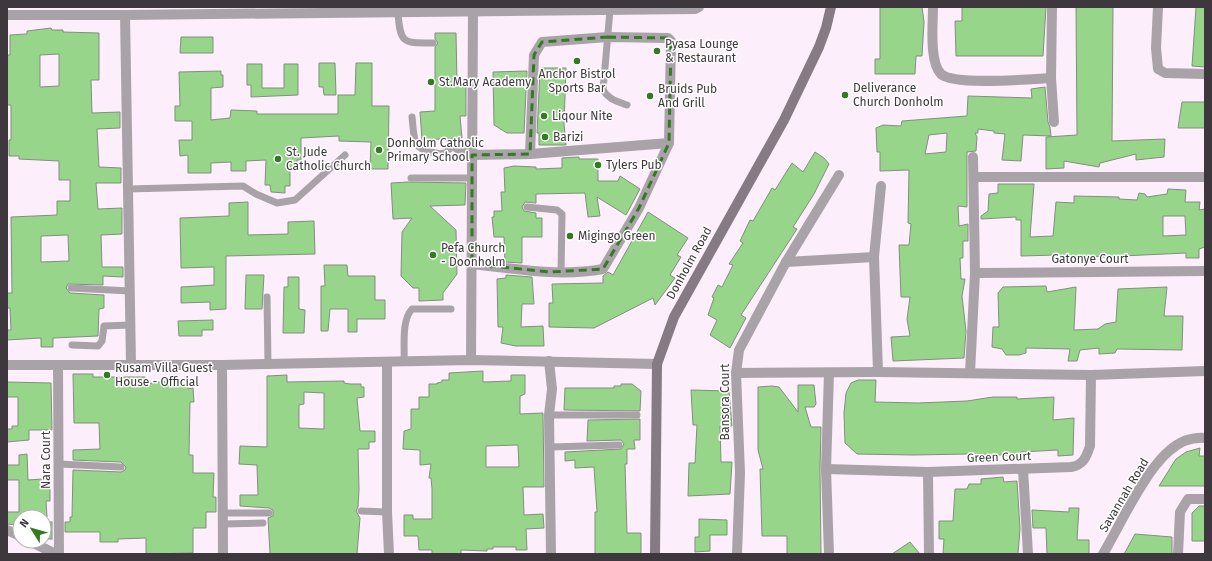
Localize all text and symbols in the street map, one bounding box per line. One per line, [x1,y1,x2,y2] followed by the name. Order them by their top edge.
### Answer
[665,37,739,65] place label: Pyasa Lounge & Restaurant
[652,46,662,56] marker: Pyasa Lounge & Restaurant
[572,56,582,66] marker: Anchor Bistrol Sports Bar
[539,67,616,95] place label: Anchor Bistrol Sports Bar
[439,75,531,89] place label: St.Mary Academy
[426,77,436,87] marker: St.Mary Academy
[853,81,943,109] place label: Deliverance Church Donholm
[658,82,717,110] place label: Bruids Pub And Grill
[840,90,850,100] marker: Deliverance Church Donholm
[645,91,655,101] marker: Bruids Pub And Grill
[552,109,613,123] place label: Liqour Nite
[539,111,549,121] marker: Liqour Nite
[553,130,583,144] place label: Barizi
[540,132,550,142] marker: Barizi
[387,136,484,164] place label: Donholm Catholic Primary School
[286,145,371,173] place label: St. Jude Catholic Church
[374,145,384,155] marker: Donholm Catholic Primary School
[273,154,283,164] marker: St. Jude Catholic Church
[606,158,662,172] place label: Tylers Pub
[593,160,603,170] marker: Tylers Pub
[663,224,715,302] street label: Donholm Road
[578,229,656,243] place label: Migingo Green
[565,231,575,241] marker: Migingo Green
[441,241,506,269] place label: Pefa Church - Doonholm
[428,250,438,260] marker: Pefa Church - Doonholm
[1051,252,1129,266] street label: Gatonye Court
[115,361,213,389] place label: Rusam Villa Guest House - Official
[718,363,732,440] street label: Bansora Court
[102,370,112,380] marker: Rusam Villa Guest House - Official
[39,430,53,489] street label: Nara Court
[966,449,1032,465] street label: Green Court
[1096,456,1152,534] street label: Savannah Road
[12,509,52,549] north arrow
[17,516,32,530] text: N

